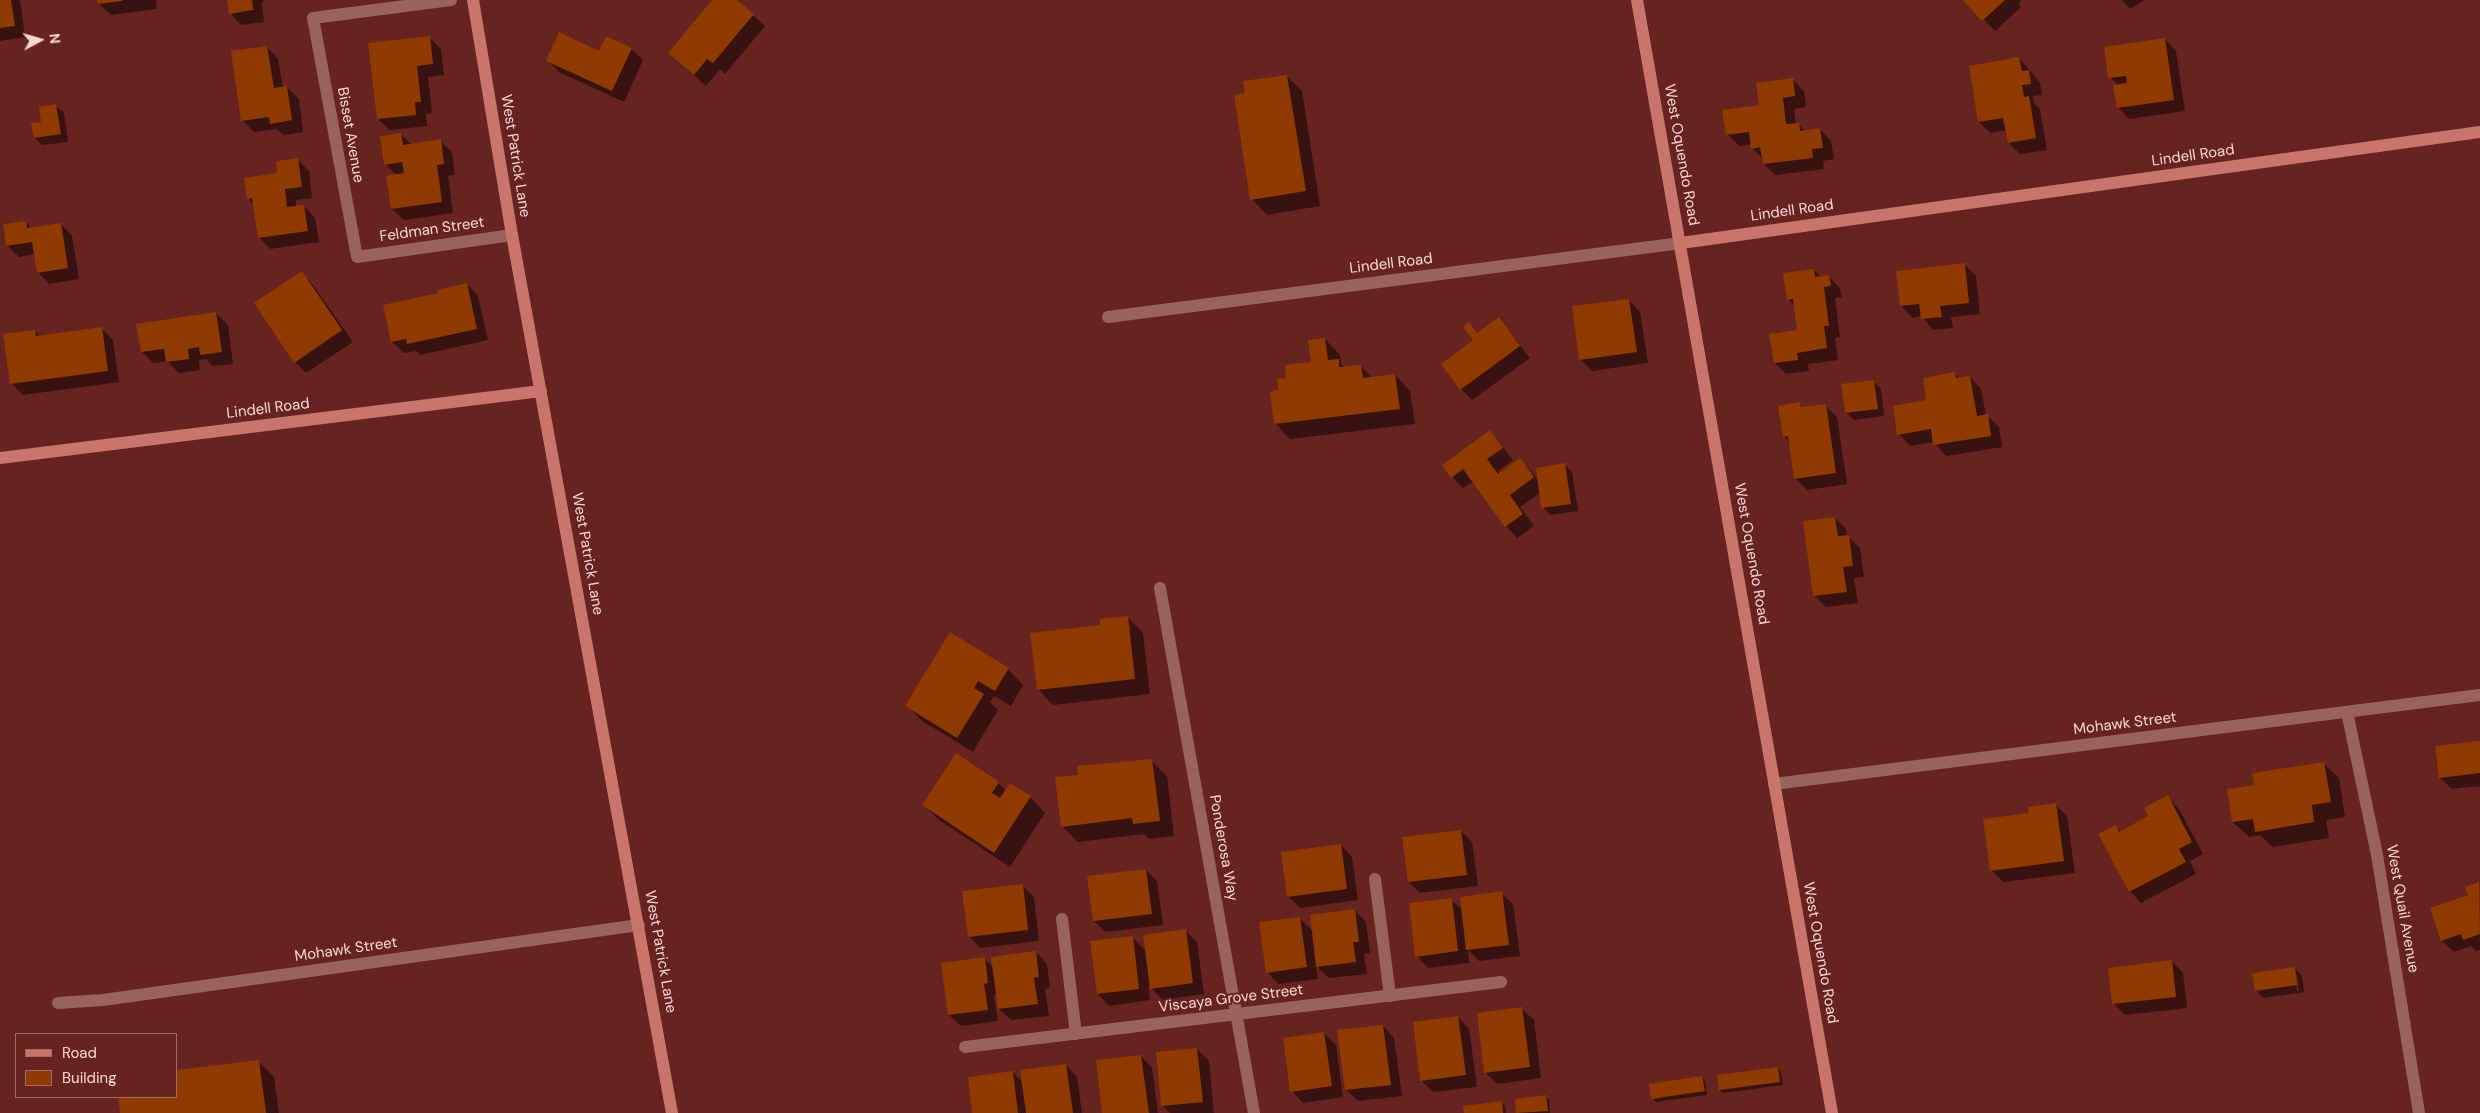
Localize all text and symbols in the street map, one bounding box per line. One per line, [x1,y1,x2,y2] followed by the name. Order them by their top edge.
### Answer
[15,15,65,65] north arrow
[45,32,64,44] text: N
[1660,83,1702,227] street label: West Oquendo Road
[333,86,367,184] street label: Bisset Avenue
[496,93,534,219] street label: West Patrick Lane
[2150,141,2236,171] street label: Lindell Road
[1749,196,1835,226] street label: Lindell Road
[378,214,486,246] street label: Feldman Street
[1348,250,1434,278] street label: Lindell Road
[225,395,311,423] street label: Lindell Road
[1730,482,1772,626] street label: West Oquendo Road
[567,491,607,617] street label: West Patrick Lane
[2072,709,2178,739] street label: Mohawk Street
[1205,793,1241,903] street label: Ponderosa Way
[2382,844,2422,974] street label: West Quail Avenue
[1799,881,1841,1025] street label: West Oquendo Road
[640,889,680,1015] street label: West Patrick Lane
[293,934,399,966] street label: Mohawk Street
[1158,981,1304,1017] street label: Viscaya Grove Street
[15,1033,178,1098] legend
[62,1043,97,1063] text: Road
[62,1068,117,1088] text: Building

